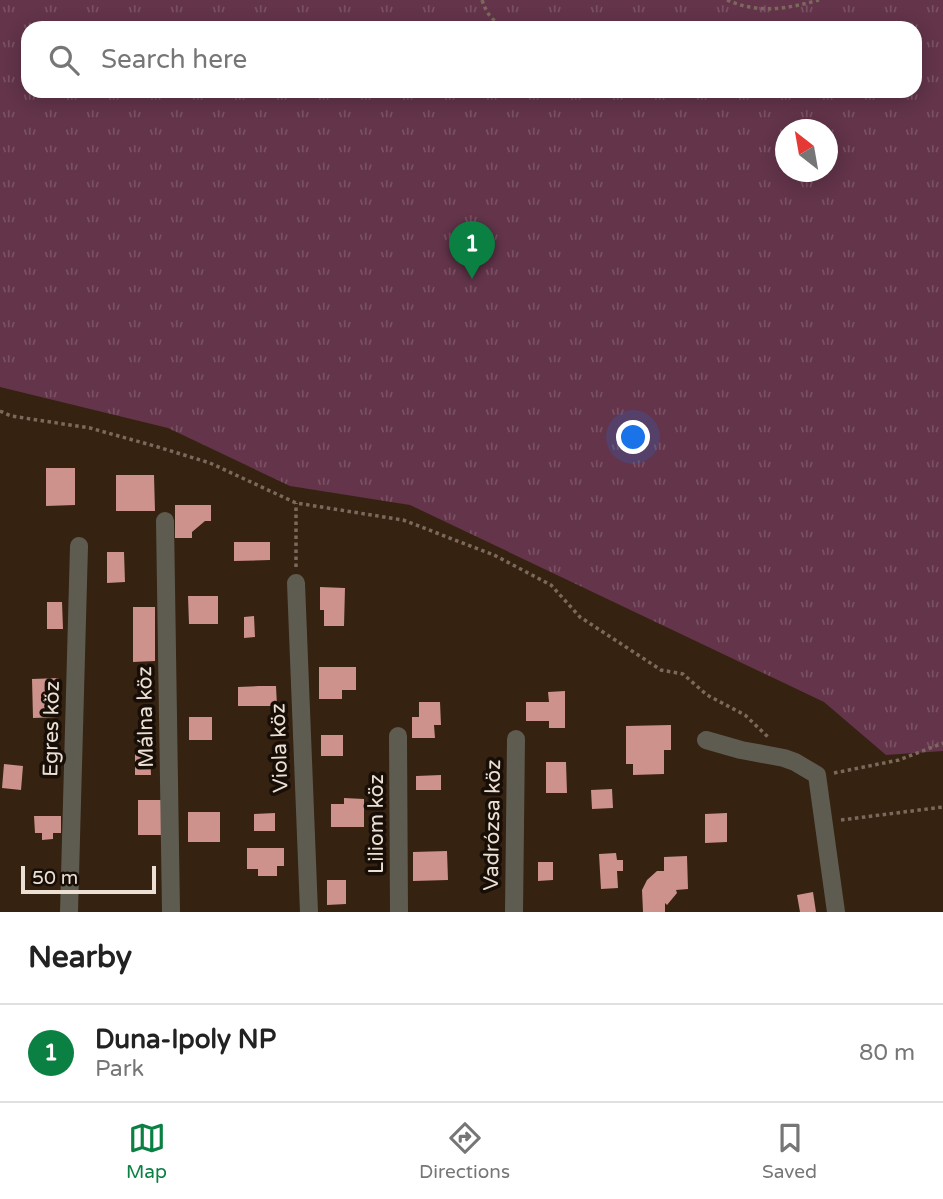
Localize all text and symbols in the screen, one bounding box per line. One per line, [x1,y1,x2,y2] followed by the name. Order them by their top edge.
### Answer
[21,21,922,98] search box
[45,41,83,79] icon: search
[101,44,247,75] text: Search here
[775,119,838,182] north arrow
[449,221,495,279] pin: 1
[616,420,650,454] your location
[132,666,159,768] street label: Málna köz
[38,681,65,777] street label: Egres köz
[265,703,294,793] street label: Viola köz
[479,759,506,891] street label: Vadrózsa köz
[364,774,389,874] street label: Liliom köz
[21,863,156,895] scale bar
[32,867,78,889] text: 50 m
[28,939,132,976] text: Nearby
[95,1024,276,1055] text: Duna-Ipoly NP
[44,1039,58,1067] text: 1
[859,1039,915,1067] text: 80 m
[95,1055,144,1083] text: Park
[126,1119,167,1183] tab: Map
[419,1119,510,1183] tab: Directions
[762,1119,817,1183] tab: Saved

